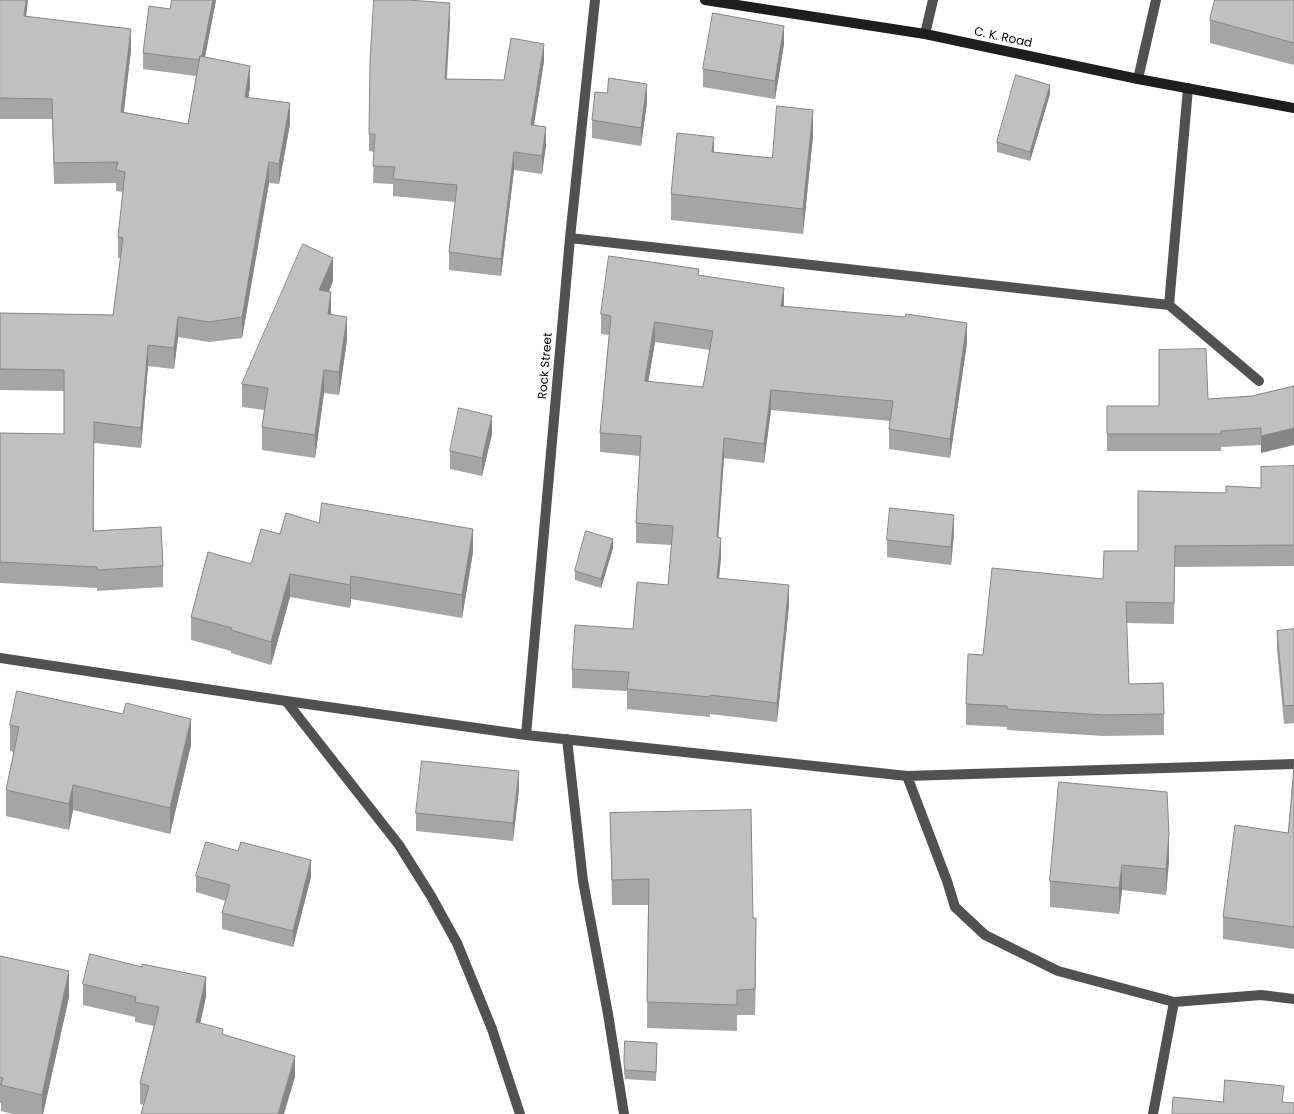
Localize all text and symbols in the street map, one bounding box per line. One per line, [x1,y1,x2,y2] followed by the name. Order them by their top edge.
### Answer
[973,25,1033,51] street label: C. K. Road
[536,332,556,400] street label: Rock Street

